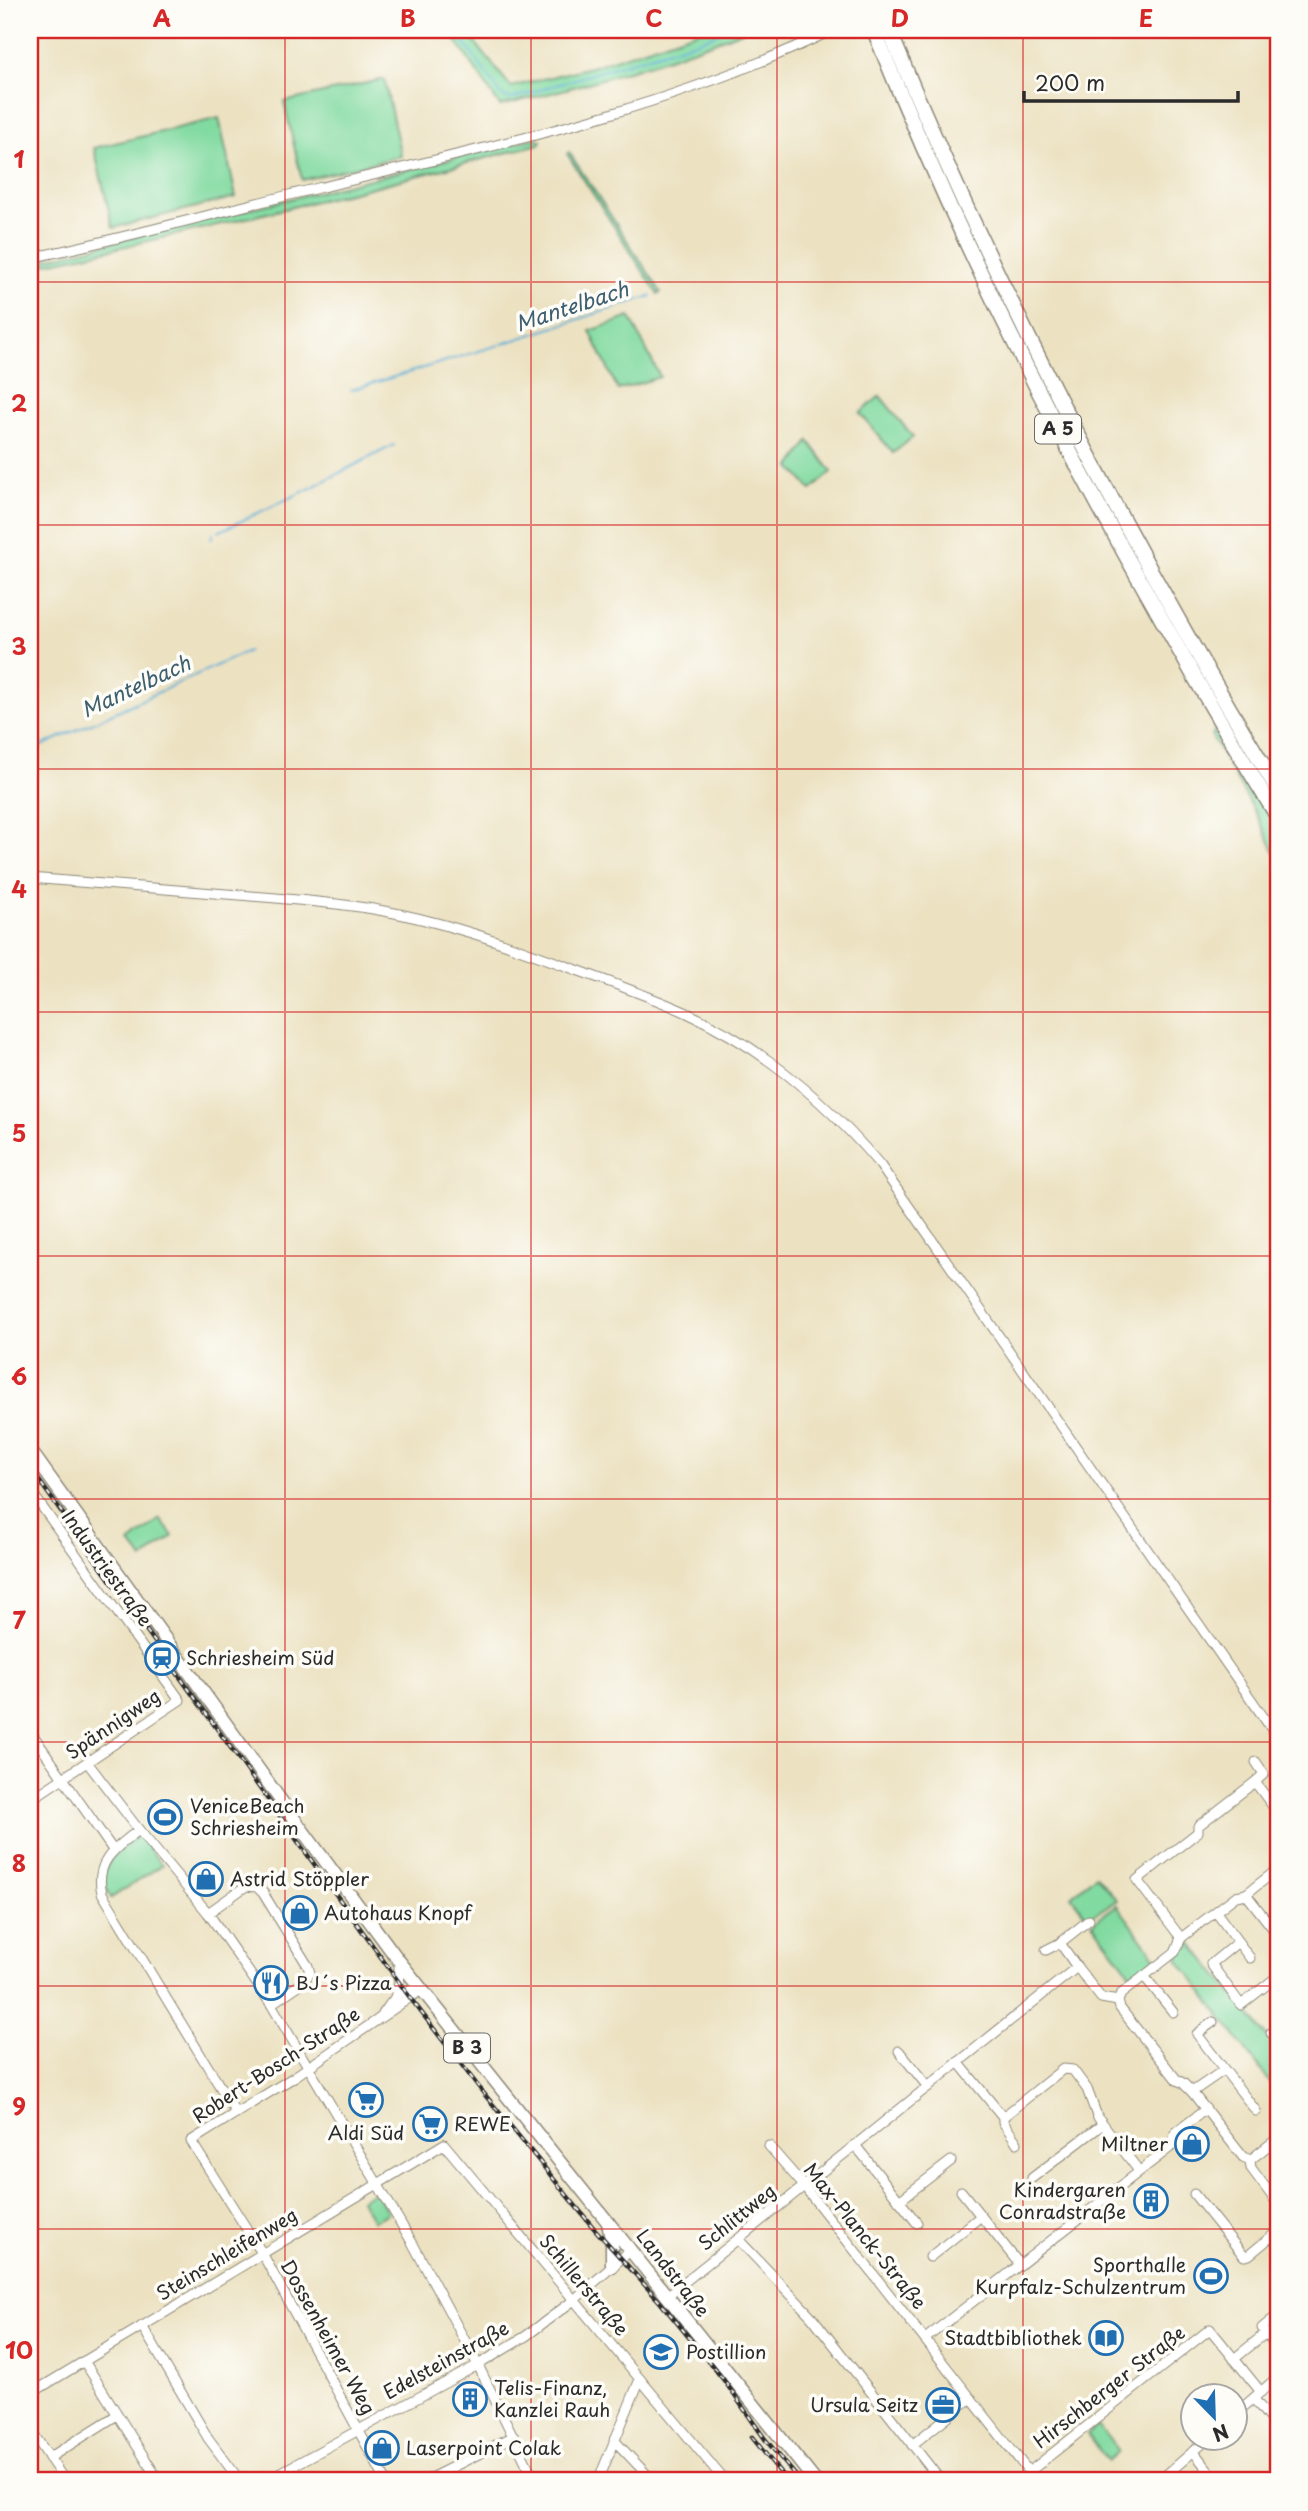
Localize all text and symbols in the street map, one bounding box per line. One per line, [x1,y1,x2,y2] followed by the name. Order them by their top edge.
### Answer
[153,0,171,35] text: A
[400,0,416,35] text: B
[645,0,663,35] text: C
[891,0,909,35] text: D
[1139,0,1153,35] text: E
[1024,60,1238,104] scale bar
[1035,66,1105,98] text: 200 m
[14,141,25,176] text: 1
[511,272,633,338] water label: Mantelbach
[11,385,27,420] text: 2
[1035,414,1081,444] road number: A 5
[11,628,27,663] text: 3
[75,646,196,724] water label: Mantelbach
[11,871,27,906] text: 4
[12,1115,26,1150] text: 5
[11,1358,27,1393] text: 6
[56,1503,160,1632] street label: Industriestraße
[12,1602,26,1637] text: 7
[143,1639,181,1677] station icon: Schriesheim Süd
[186,1643,334,1671] place label: Schriesheim Süd
[59,1681,166,1765] street label: Spännigweg
[190,1791,305,1841] place label: VeniceBeach Schriesheim
[146,1798,184,1836] sports icon: VeniceBeach Schriesheim
[12,1845,26,1880] text: 8
[187,1860,225,1898] shop icon: Astrid Stöppler
[230,1864,369,1892] place label: Astrid Stöppler
[281,1894,319,1932] shop icon: Autohaus Knopf
[324,1898,473,1926] place label: Autohaus Knopf
[252,1964,290,2002] restaurant icon: BJ´s Pizza
[296,1968,392,1996] place label: BJ´s Pizza
[186,1999,365,2129] street label: Robert-Bosch-Straße
[444,2034,490,2062] road number: B 3
[347,2081,385,2119] supermarket icon: Aldi Süd
[12,2088,26,2123] text: 9
[411,2105,449,2143] supermarket icon: REWE
[454,2109,511,2137] place label: REWE
[328,2118,404,2146] place label: Aldi Süd
[1173,2125,1211,2163] shop icon: Miltner
[1101,2129,1168,2157] place label: Miltner
[798,2156,934,2315] street label: Max-Planck-Straße
[999,2175,1126,2225] place label: Kindergaren Conradstraße
[691,2176,781,2256] street label: Schlittweg
[1132,2182,1170,2220] building icon: Kindergaren Conradstraße
[151,2200,302,2306] street label: Steinschleifenweg
[630,2222,717,2322] street label: Landstraße
[534,2227,636,2341] street label: Schillerstraße
[975,2250,1186,2300] place label: Sporthalle Kurpfalz-Schulzentrum
[275,2254,383,2419] street label: Dossenheimer Weg
[1192,2257,1230,2295] sports icon: Sporthalle Kurpfalz-Schulzentrum
[378,2313,513,2405] street label: Edelsteinstraße
[1027,2318,1190,2454] street label: Hirschberger Straße
[1087,2319,1125,2357] library icon: Stadtbibliothek
[944,2323,1082,2351] place label: Stadtbibliothek
[5,2332,33,2367] text: 10
[642,2333,680,2371] school or university icon: Postillion
[686,2337,766,2365] place label: Postillion
[494,2373,610,2423] place label: Telis-Finanz, Kanzlei Rauh
[451,2380,489,2418] building icon: Telis-Finanz, Kanzlei Rauh
[1178,2382,1248,2452] north arrow
[924,2386,962,2424] office icon: Ursula Seitz
[810,2390,918,2418] place label: Ursula Seitz
[1209,2418,1233,2449] text: N
[363,2429,401,2467] shop icon: Laserpoint Colak
[406,2433,562,2461] place label: Laserpoint Colak

